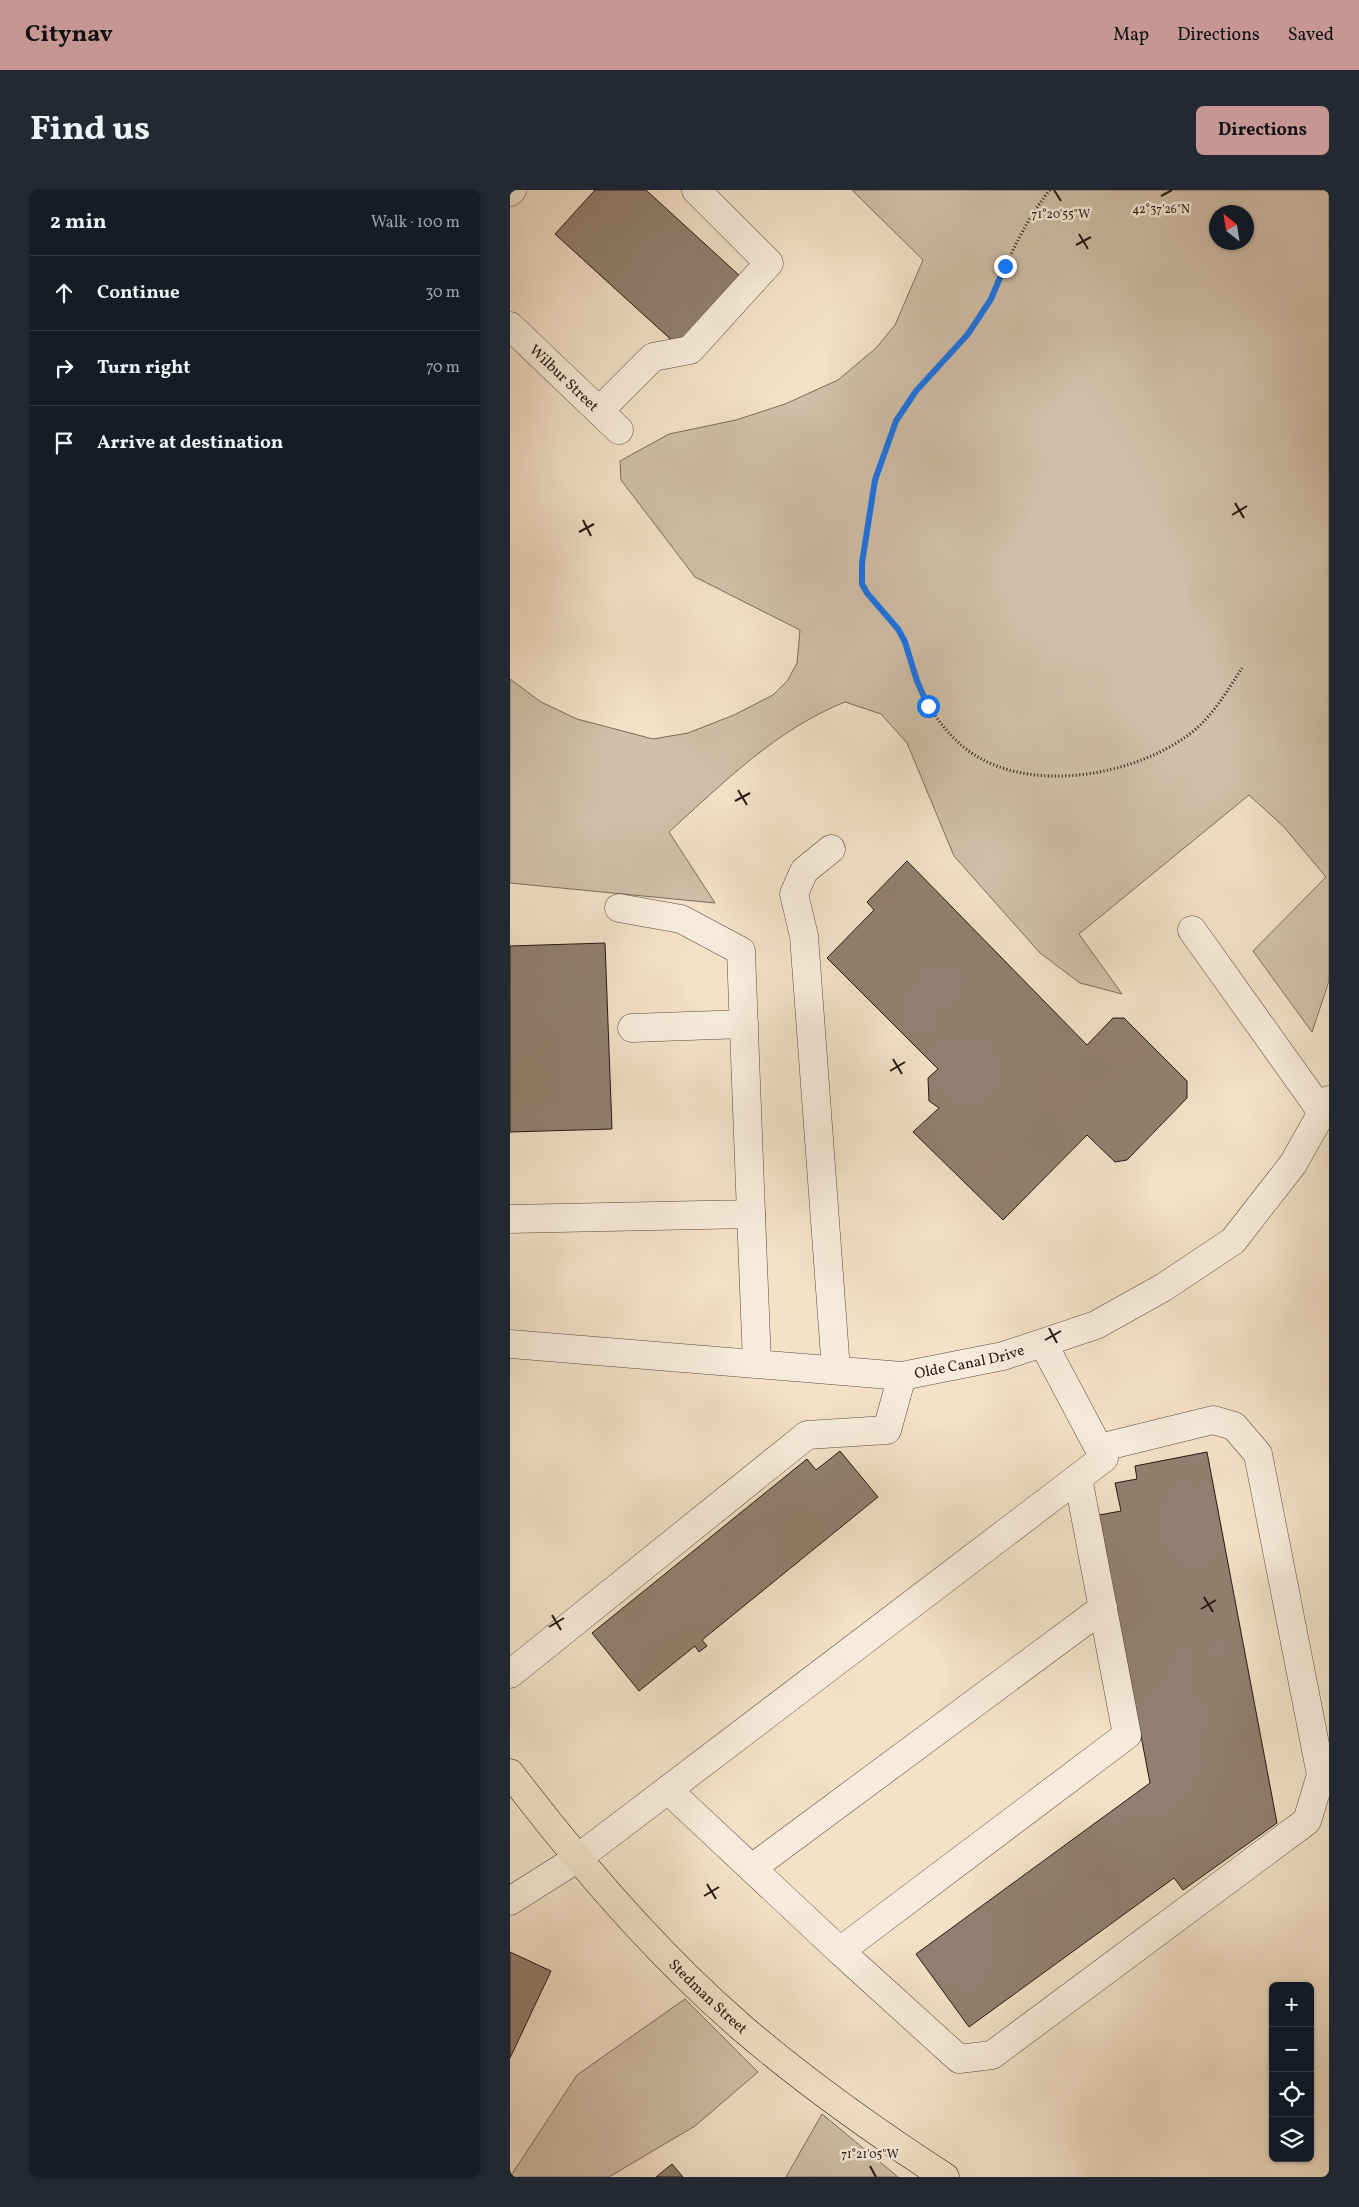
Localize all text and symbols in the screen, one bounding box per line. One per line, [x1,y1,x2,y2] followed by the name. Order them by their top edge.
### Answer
[25,18,113,52] text: Citynav
[1113,23,1149,48] text: Map
[1177,23,1260,48] text: Directions
[1288,23,1334,48] text: Saved
[30,106,150,154] text: Find us
[1196,106,1329,155] button: Directions
[1132,202,1190,218] text: 42°37'26"N
[1209,205,1254,250] north arrow
[1032,207,1090,223] text: 71°20'55"W
[50,208,107,237] text: 2 min
[371,212,460,234] text: Walk · 100 m
[994,255,1017,278] route end
[50,279,78,307] icon: ahead
[97,280,180,306] text: Continue
[425,282,460,304] text: 30 m
[524,341,603,417] street label: Wilbur Street
[50,354,78,382] icon: right
[97,355,190,381] text: Turn right
[426,357,460,379] text: 70 m
[50,429,78,457] icon: arrive
[97,430,283,456] text: Arrive at destination
[917,695,940,718] route start
[913,1341,1027,1385] street label: Olde Canal Drive
[663,1955,751,2040] street label: Stedman Street
[1269,1982,1314,2162] map controls
[1269,1982,1314,2027] button: +
[1269,2027,1314,2072] button: −
[1269,2072,1314,2117] button: locate
[1269,2117,1314,2162] button: layers
[841,2147,899,2163] text: 71°21'05"W

